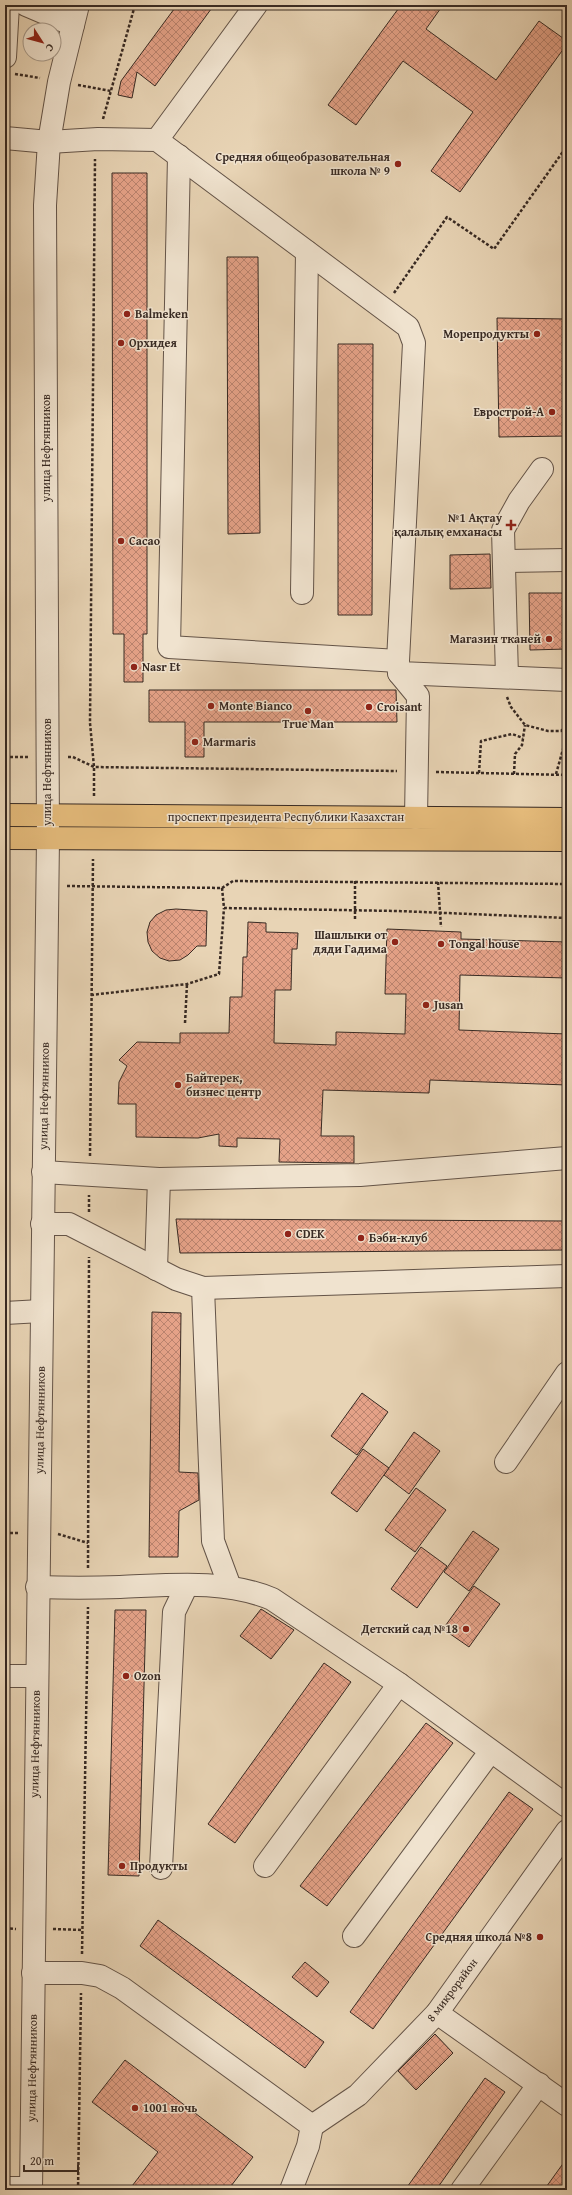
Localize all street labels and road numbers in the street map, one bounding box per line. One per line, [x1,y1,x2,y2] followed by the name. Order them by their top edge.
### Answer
[37,394,54,503] street label: улица Нефтянников
[38,718,55,827] street label: улица Нефтянников
[168,808,404,825] street label: проспект президента Республики Казахстан
[34,1042,53,1151] street label: улица Нефтянников
[30,1366,49,1475] street label: улица Нефтянников
[25,1690,44,1799] street label: улица Нефтянников
[422,1954,481,2025] street label: 8 микрорайон
[22,2014,41,2123] street label: улица Нефтянников

